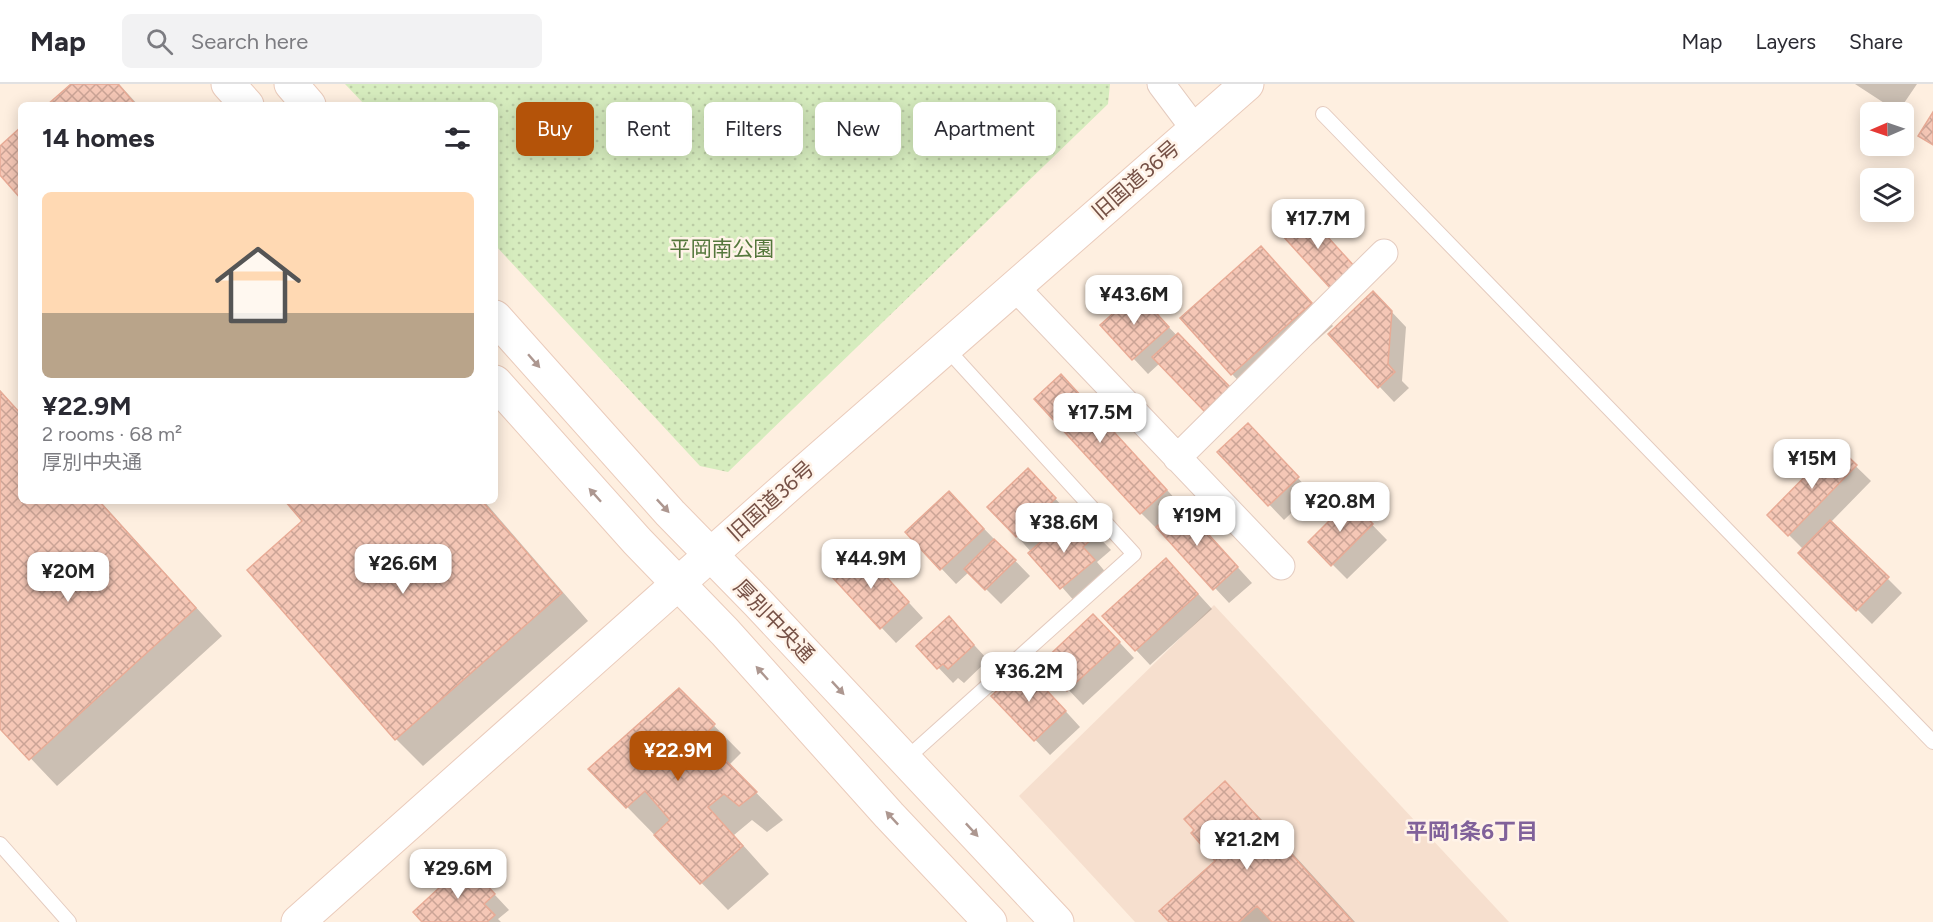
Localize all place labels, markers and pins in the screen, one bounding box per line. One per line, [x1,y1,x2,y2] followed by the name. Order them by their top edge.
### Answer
[1269,199,1367,250] pin: ¥17.7M
[1085,275,1183,326] pin: ¥43.6M
[1051,393,1149,444] pin: ¥17.5M
[1776,439,1848,490] pin: ¥15M
[1291,482,1389,533] pin: ¥20.8M
[1161,496,1233,547] pin: ¥19M
[1015,503,1113,554] pin: ¥38.6M
[822,539,920,590] pin: ¥44.9M
[354,544,452,595] pin: ¥26.6M
[32,552,104,603] pin: ¥20M
[980,652,1078,703] pin: ¥36.2M
[629,731,727,782] pin: ¥22.9M
[1198,820,1296,871] pin: ¥21.2M
[409,849,507,900] pin: ¥29.6M

